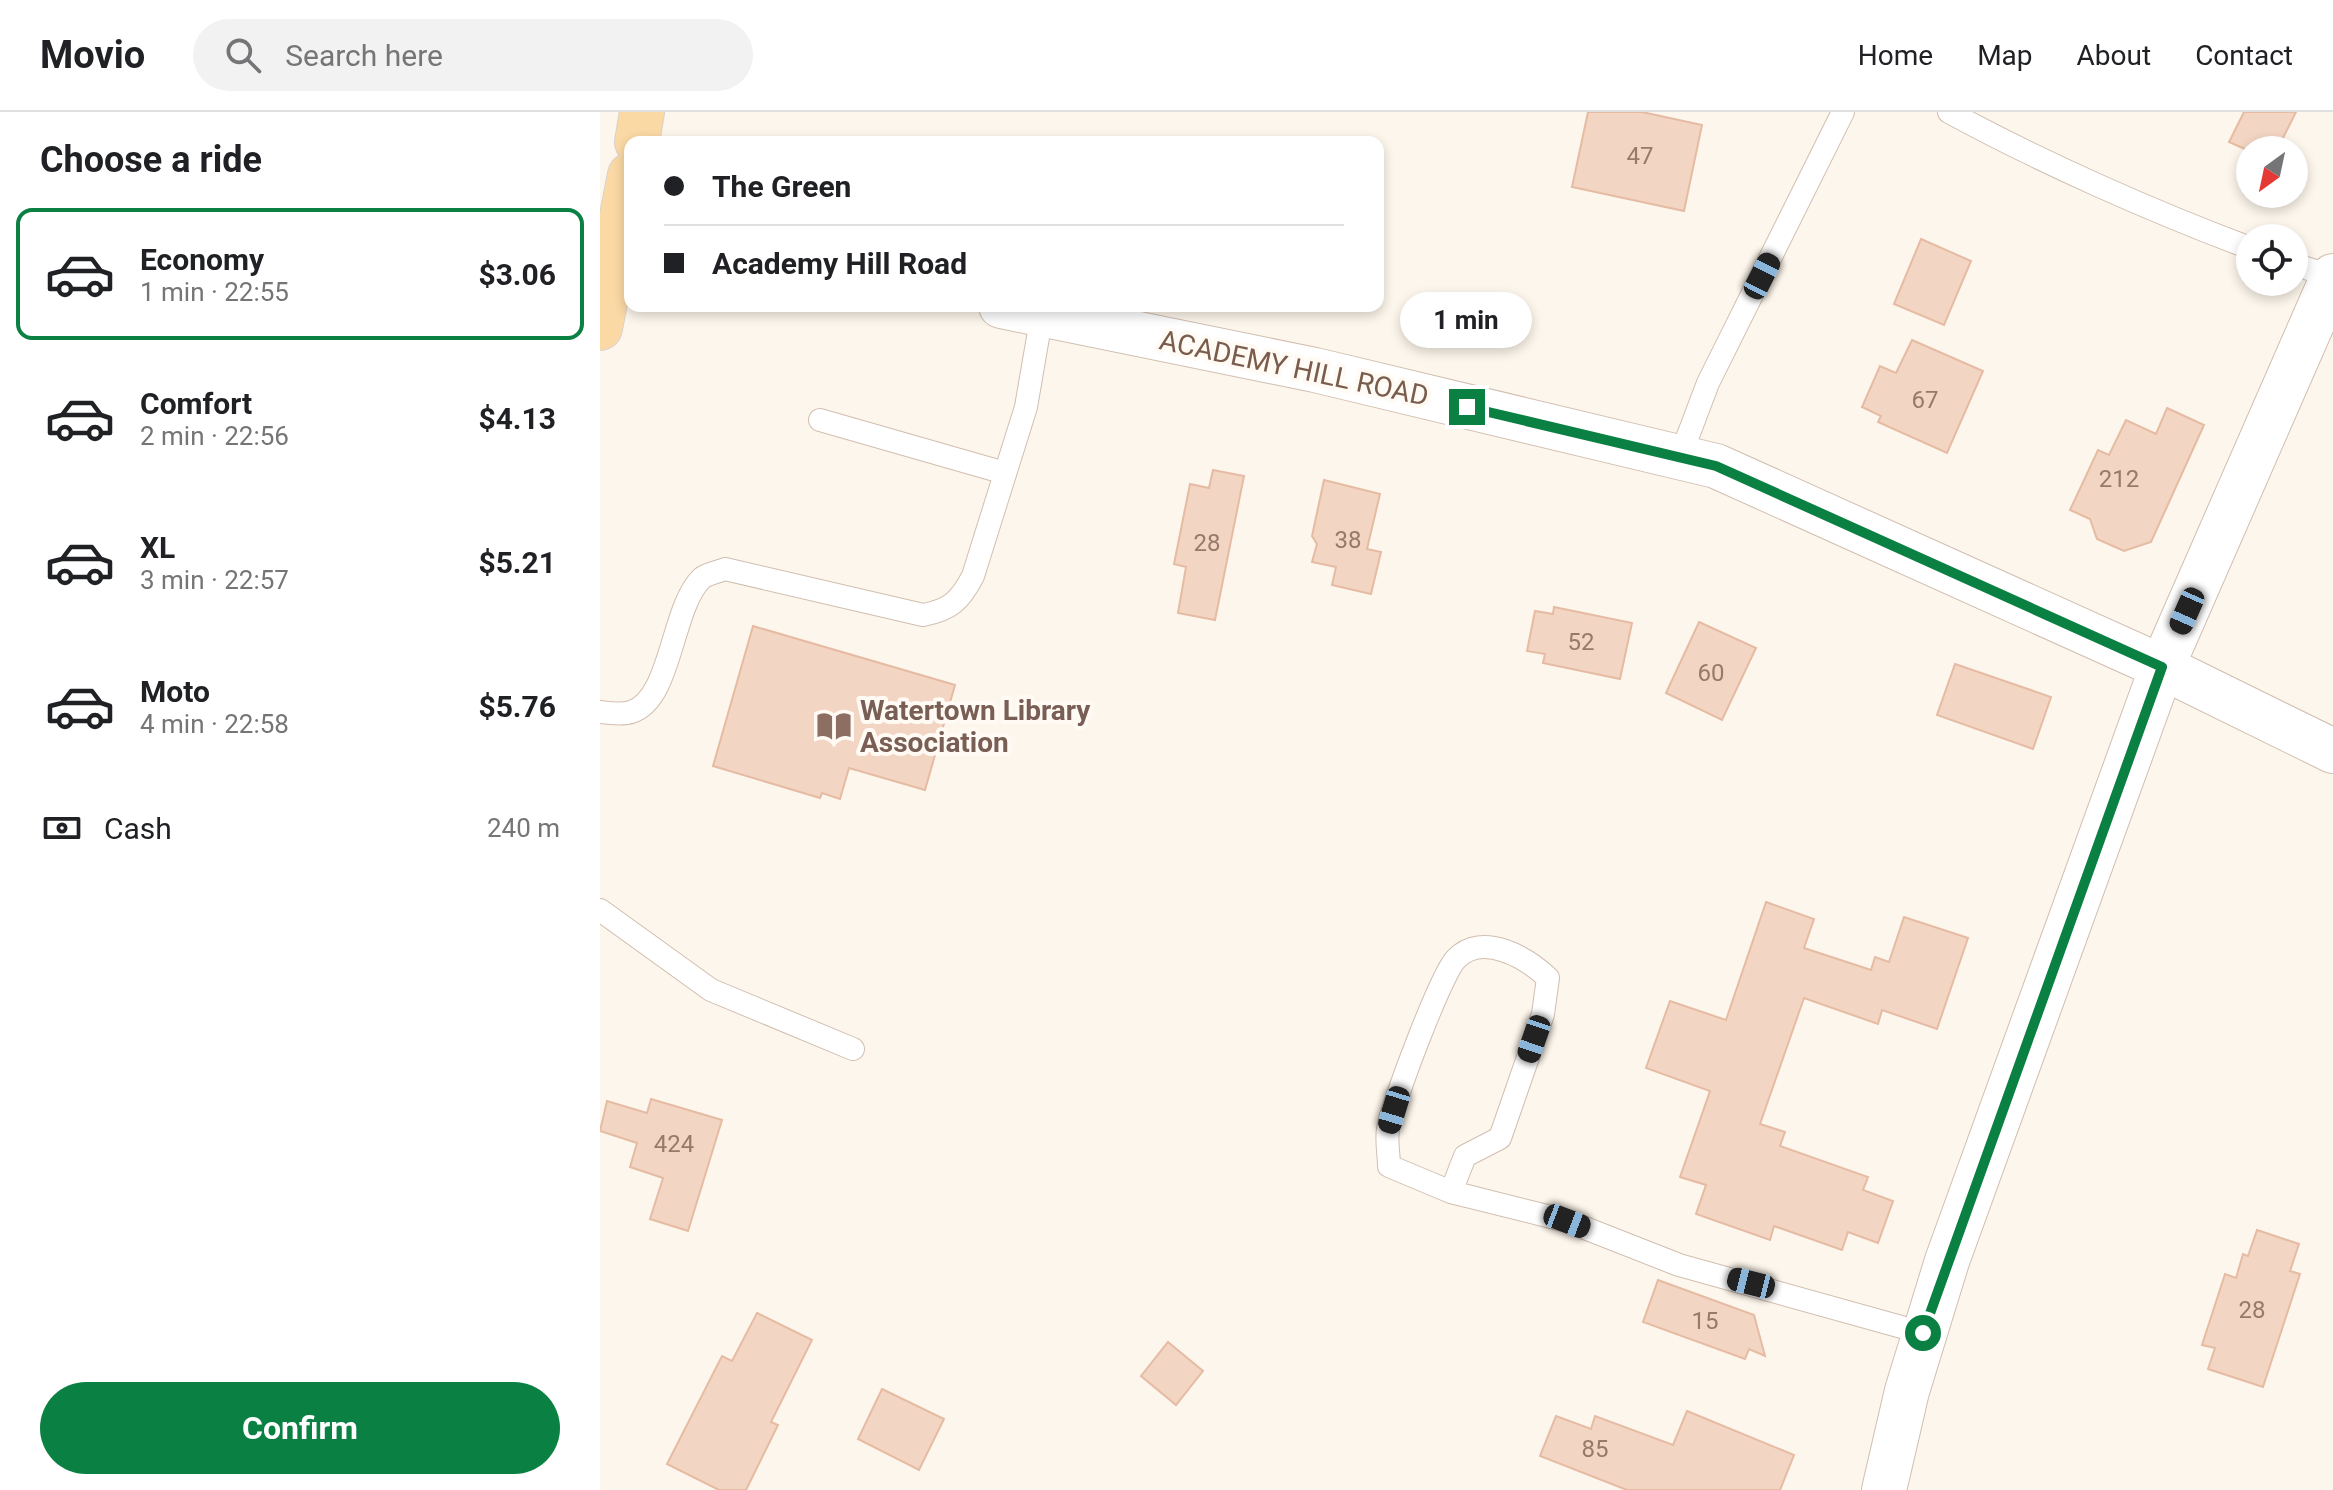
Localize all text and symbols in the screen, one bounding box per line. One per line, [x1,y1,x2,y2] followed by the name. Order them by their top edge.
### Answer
[193,19,753,91] search box
[40,33,145,77] text: Movio
[221,33,265,77] icon: search
[285,38,443,73] text: Search here
[1858,39,1933,72] text: Home
[1977,39,2033,72] text: Map
[2077,39,2151,72] text: About
[2195,39,2293,72] text: Contact
[2236,136,2308,208] north arrow
[2236,136,2308,296] map controls
[40,139,262,181] text: Choose a ride
[1627,142,1653,170] house number: 47
[712,169,851,204] text: The Green
[2236,224,2308,296] button: locate
[44,238,116,310] icon: car
[140,242,264,277] text: Economy
[712,246,967,281] text: Academy Hill Road
[1740,249,1784,303] car
[478,257,556,292] text: $3.06
[140,277,289,307] text: 1 min · 22:55
[1401,291,1533,347] callout: 1 min
[1433,305,1499,335] text: 1 min
[1156,323,1432,413] street label: ACADEMY HILL ROAD
[44,382,116,454] icon: car
[140,386,252,421] text: Comfort
[1912,386,1938,414] house number: 67
[1449,389,1485,425] route end
[478,401,556,436] text: $4.13
[140,421,289,451] text: 2 min · 22:56
[2099,465,2139,493] house number: 212
[44,526,116,598] icon: car
[1335,526,1361,554] house number: 38
[1194,529,1220,557] house number: 28
[140,530,175,565] text: XL
[478,545,556,580] text: $5.21
[140,565,289,595] text: 3 min · 22:57
[2166,584,2208,638] car
[1568,628,1594,656] house number: 52
[1698,659,1724,687] house number: 60
[44,670,116,742] icon: car
[140,674,210,709] text: Moto
[478,689,556,724] text: $5.76
[860,694,1091,759] place label: Watertown Library Association
[815,707,853,745] library icon: Watertown Library Association
[140,709,289,739] text: 4 min · 22:58
[40,806,84,850] icon: cash
[104,811,172,846] text: Cash
[487,813,560,843] text: 240 m
[1515,1012,1553,1066] car
[1376,1084,1412,1136] car
[654,1130,694,1158] house number: 424
[1540,1201,1594,1241] car
[1725,1266,1777,1300] car
[2239,1296,2265,1324] house number: 28
[1692,1307,1718,1335] house number: 15
[1905,1315,1941,1351] route start
[40,1382,560,1474] button: Confirm
[1582,1435,1608,1463] house number: 85

